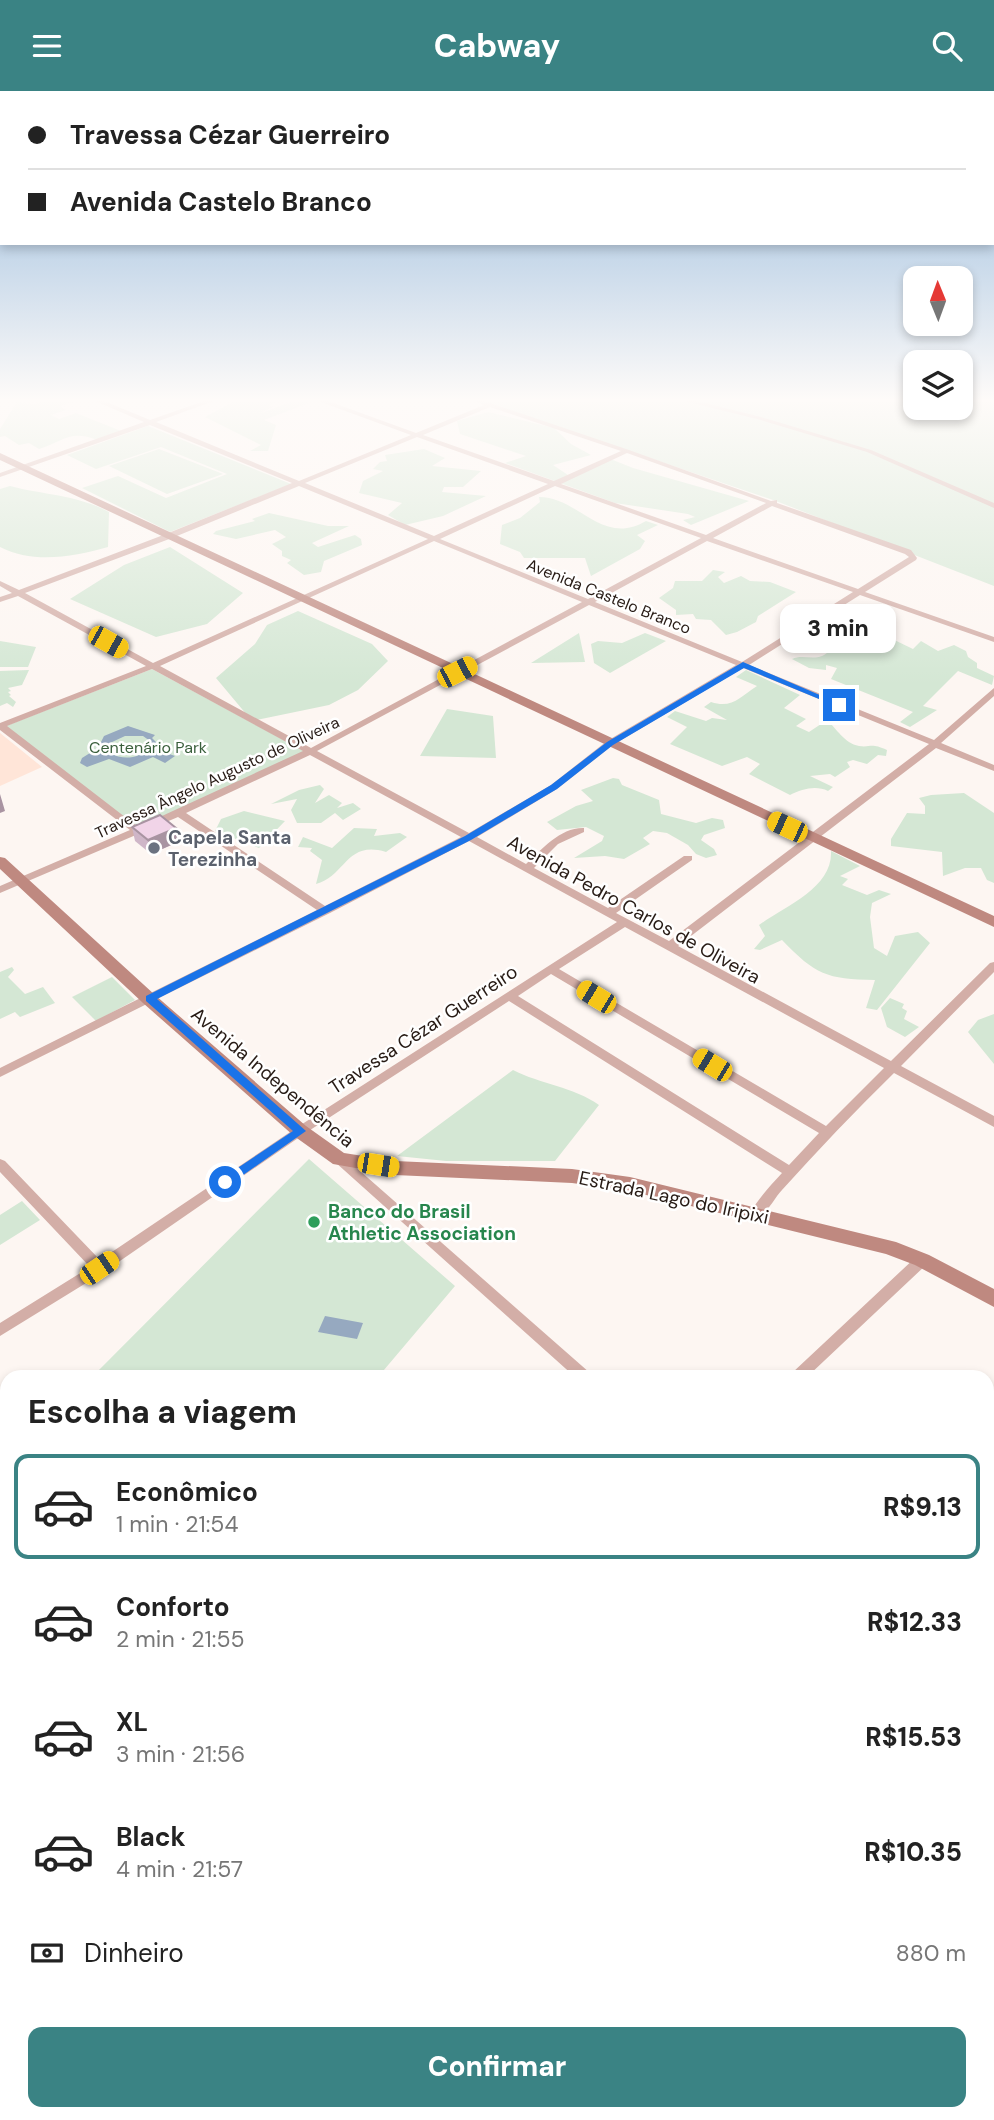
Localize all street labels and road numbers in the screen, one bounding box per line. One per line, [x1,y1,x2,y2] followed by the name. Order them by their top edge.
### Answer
[524,554,694,639] street label: Avenida Castelo Branco
[92,711,343,843] street label: Travessa Ângelo Augusto de Oliveira
[503,829,765,990] street label: Avenida Pedro Carlos de Oliveira
[324,959,522,1100] street label: Travessa Cézar Guerreiro
[186,1002,360,1153] street label: Avenida Independência
[577,1165,771,1230] street label: Estrada Lago do Iripixi

